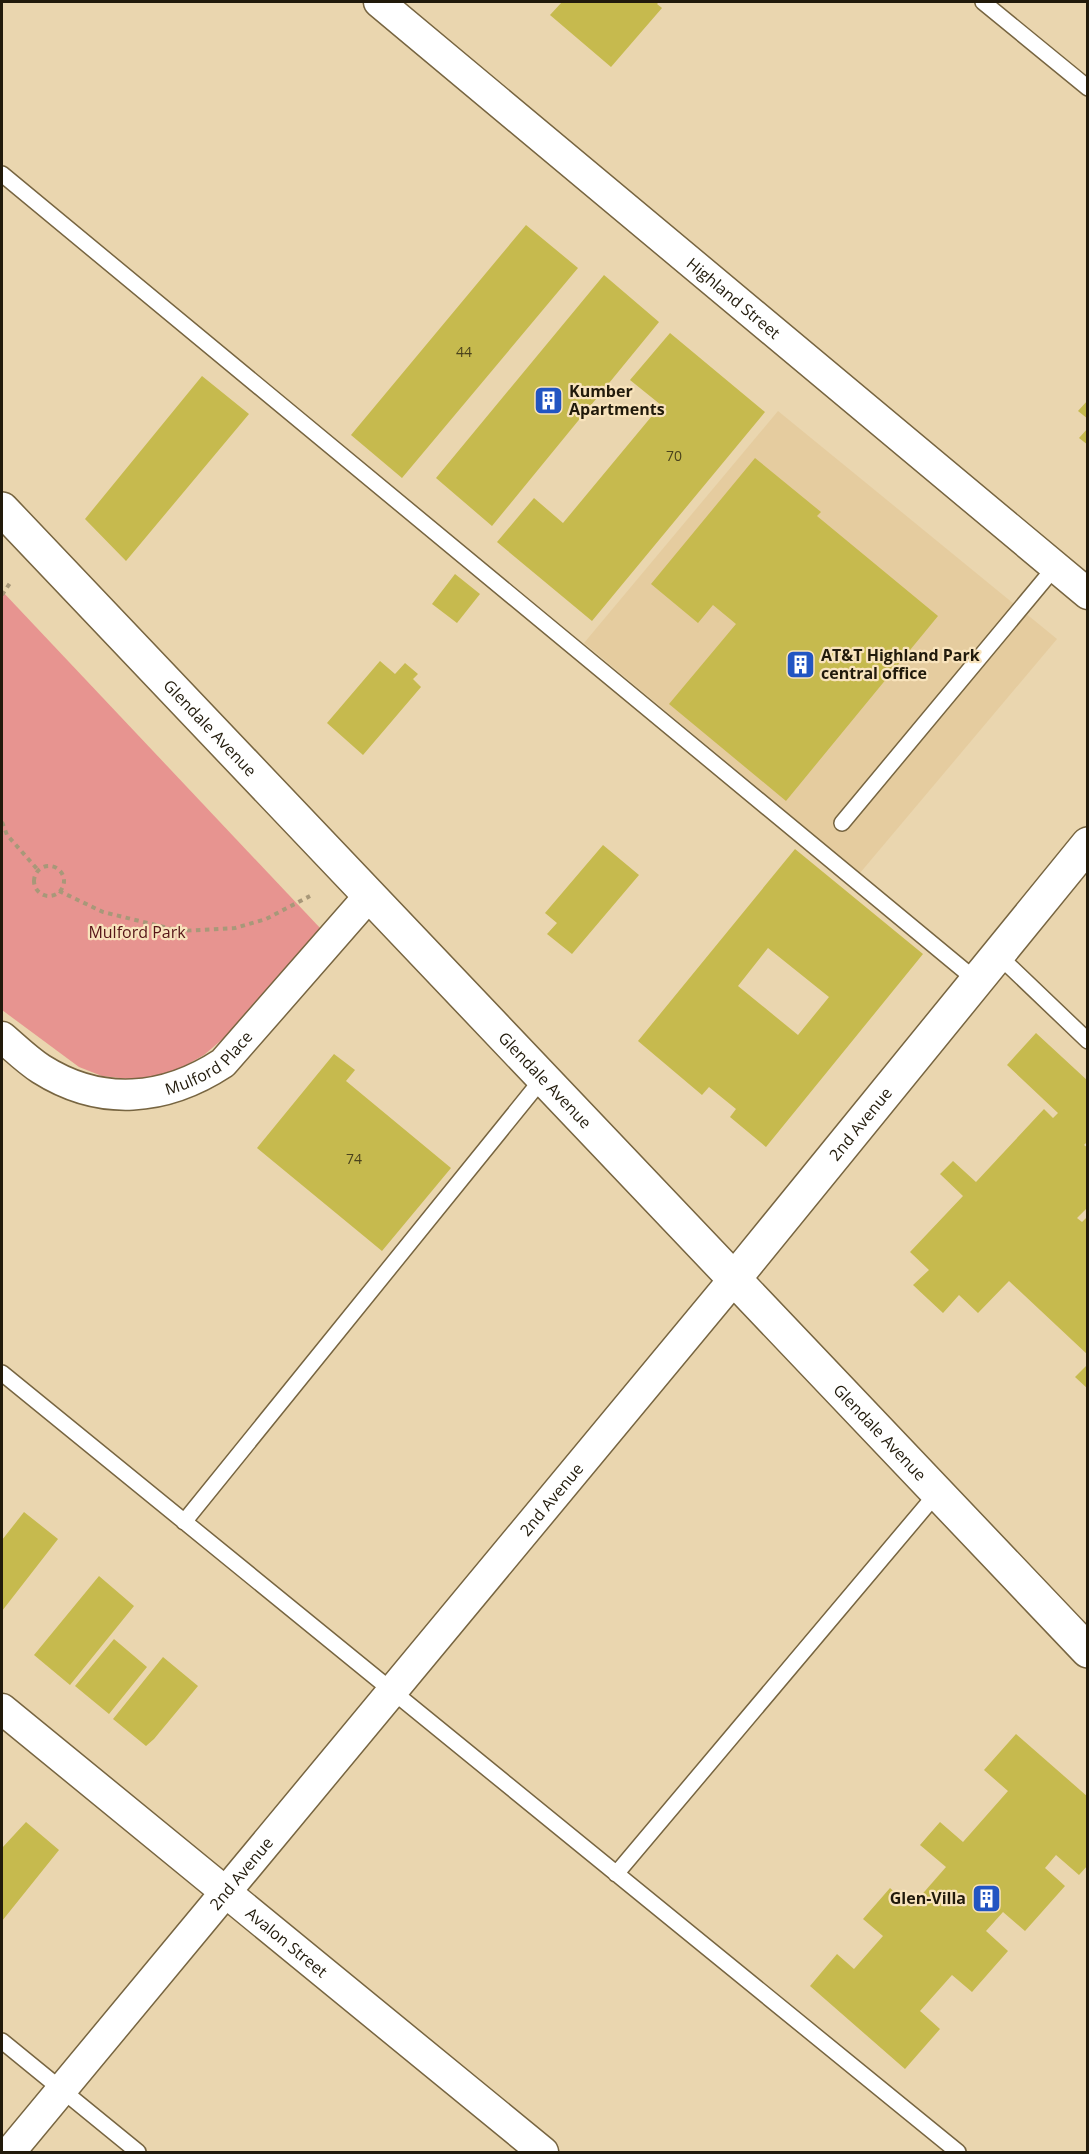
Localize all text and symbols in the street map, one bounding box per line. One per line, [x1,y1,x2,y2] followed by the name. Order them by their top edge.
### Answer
[682,253,785,344] street label: Highland Street
[456,342,472,361] house number: 44
[569,380,665,420] place label: Kumber Apartments
[532,384,564,416] building icon: Kumber Apartments
[666,446,682,465] house number: 70
[821,644,980,684] place label: AT&T Highland Park central office
[784,648,816,680] building icon: AT&T Highland Park central office
[159,675,262,781] street label: Glendale Avenue
[88,921,186,943] park label: Mulford Park
[162,1026,257,1100] street label: Mulford Place
[494,1027,596,1133] street label: Glendale Avenue
[824,1083,897,1165] street label: 2nd Avenue
[346,1149,362,1168] house number: 74
[829,1379,931,1485] street label: Glendale Avenue
[515,1458,588,1540] street label: 2nd Avenue
[204,1832,278,1914] street label: 2nd Avenue
[971,1882,1003,1914] building icon: Glen-Villa
[890,1887,966,1909] place label: Glen-Villa
[241,1902,332,1982] street label: Avalon Street

